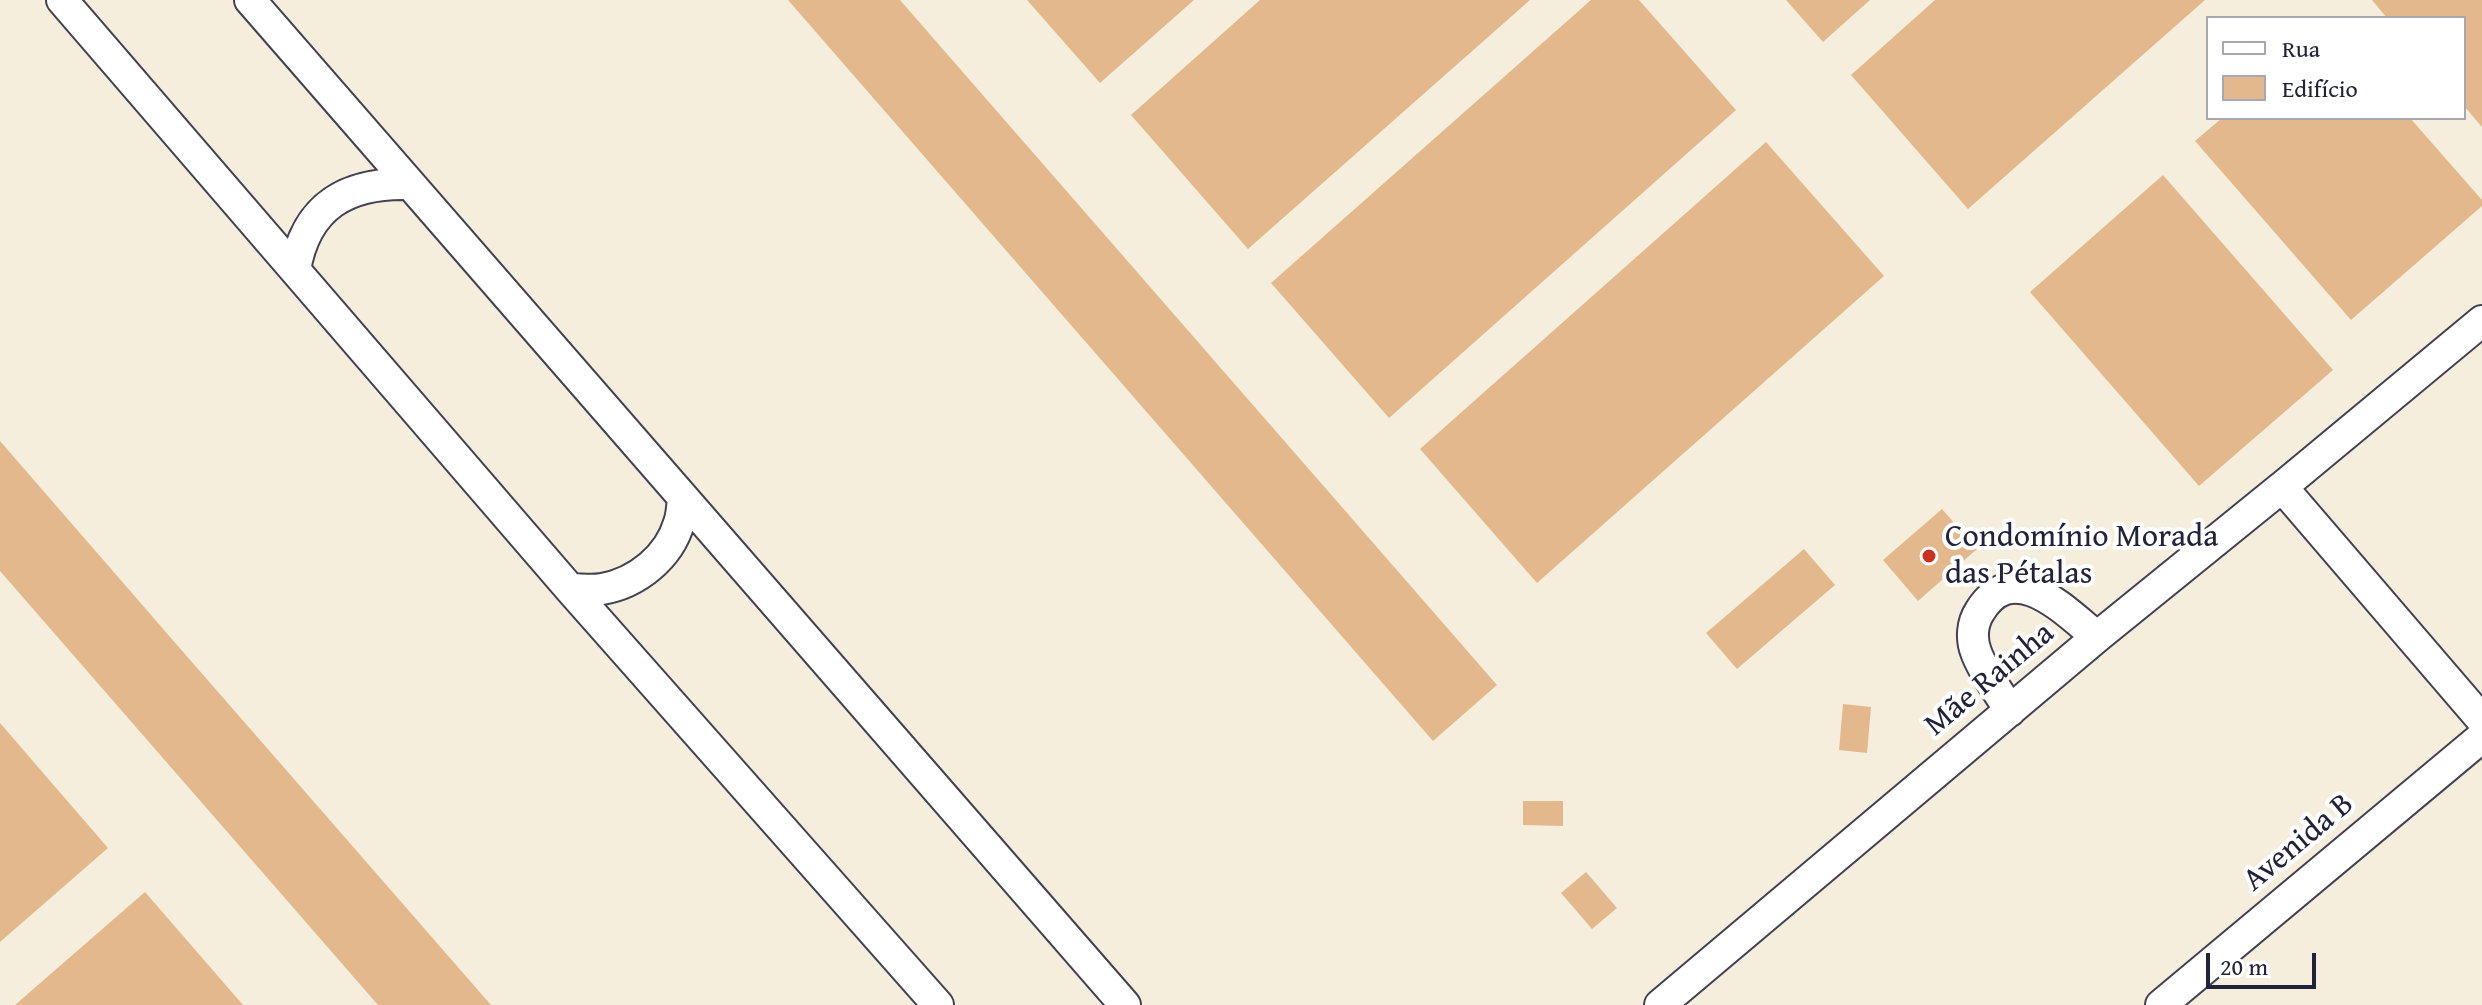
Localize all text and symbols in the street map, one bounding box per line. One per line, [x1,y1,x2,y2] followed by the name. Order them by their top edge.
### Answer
[2206,16,2466,120] legend
[2282,31,2320,66] text: Rua
[2282,71,2358,106] text: Edifício
[1945,519,2218,594] place label: Condomínio Morada das Pétalas
[1920,547,1938,565] marker: Condomínio Morada das Pétalas
[1918,615,2062,745] street label: Mãe Rainha
[2236,786,2362,900] street label: Avenida B
[2210,937,2320,987] scale bar
[2220,949,2268,984] text: 20 m

